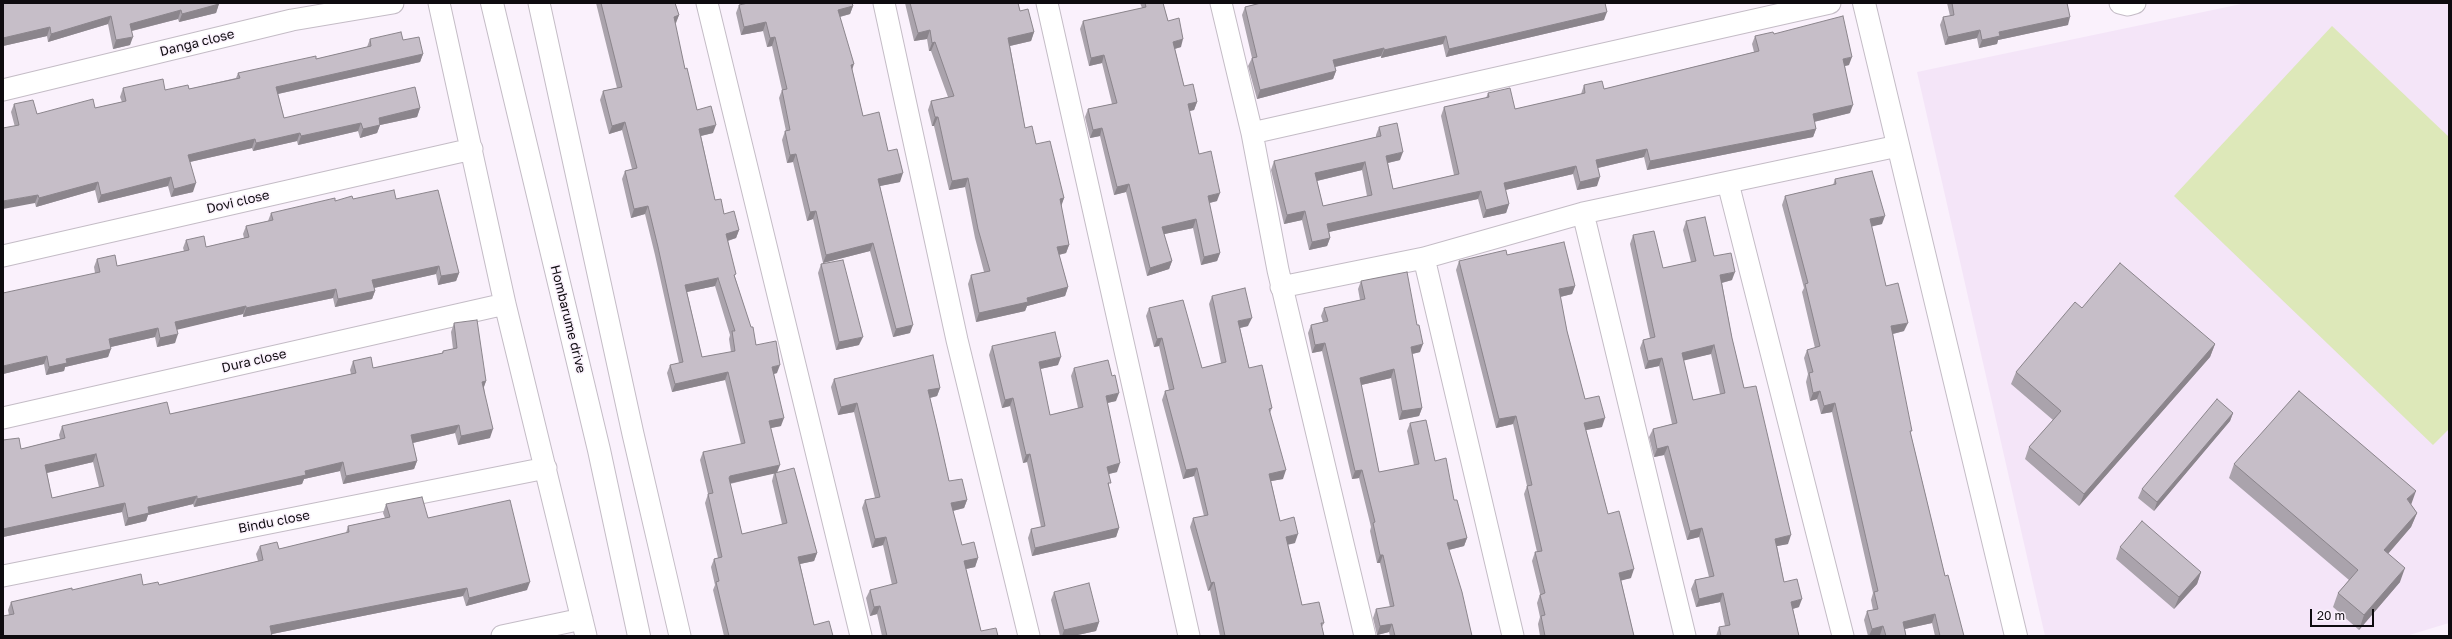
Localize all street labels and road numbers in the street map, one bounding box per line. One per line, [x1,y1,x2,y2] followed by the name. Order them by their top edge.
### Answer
[158,26,236,60] street label: Danga close
[205,187,271,217] street label: Dovi close
[547,263,589,375] street label: Hombarume drive
[220,346,288,376] street label: Dura close
[237,507,311,537] street label: Bindu close

